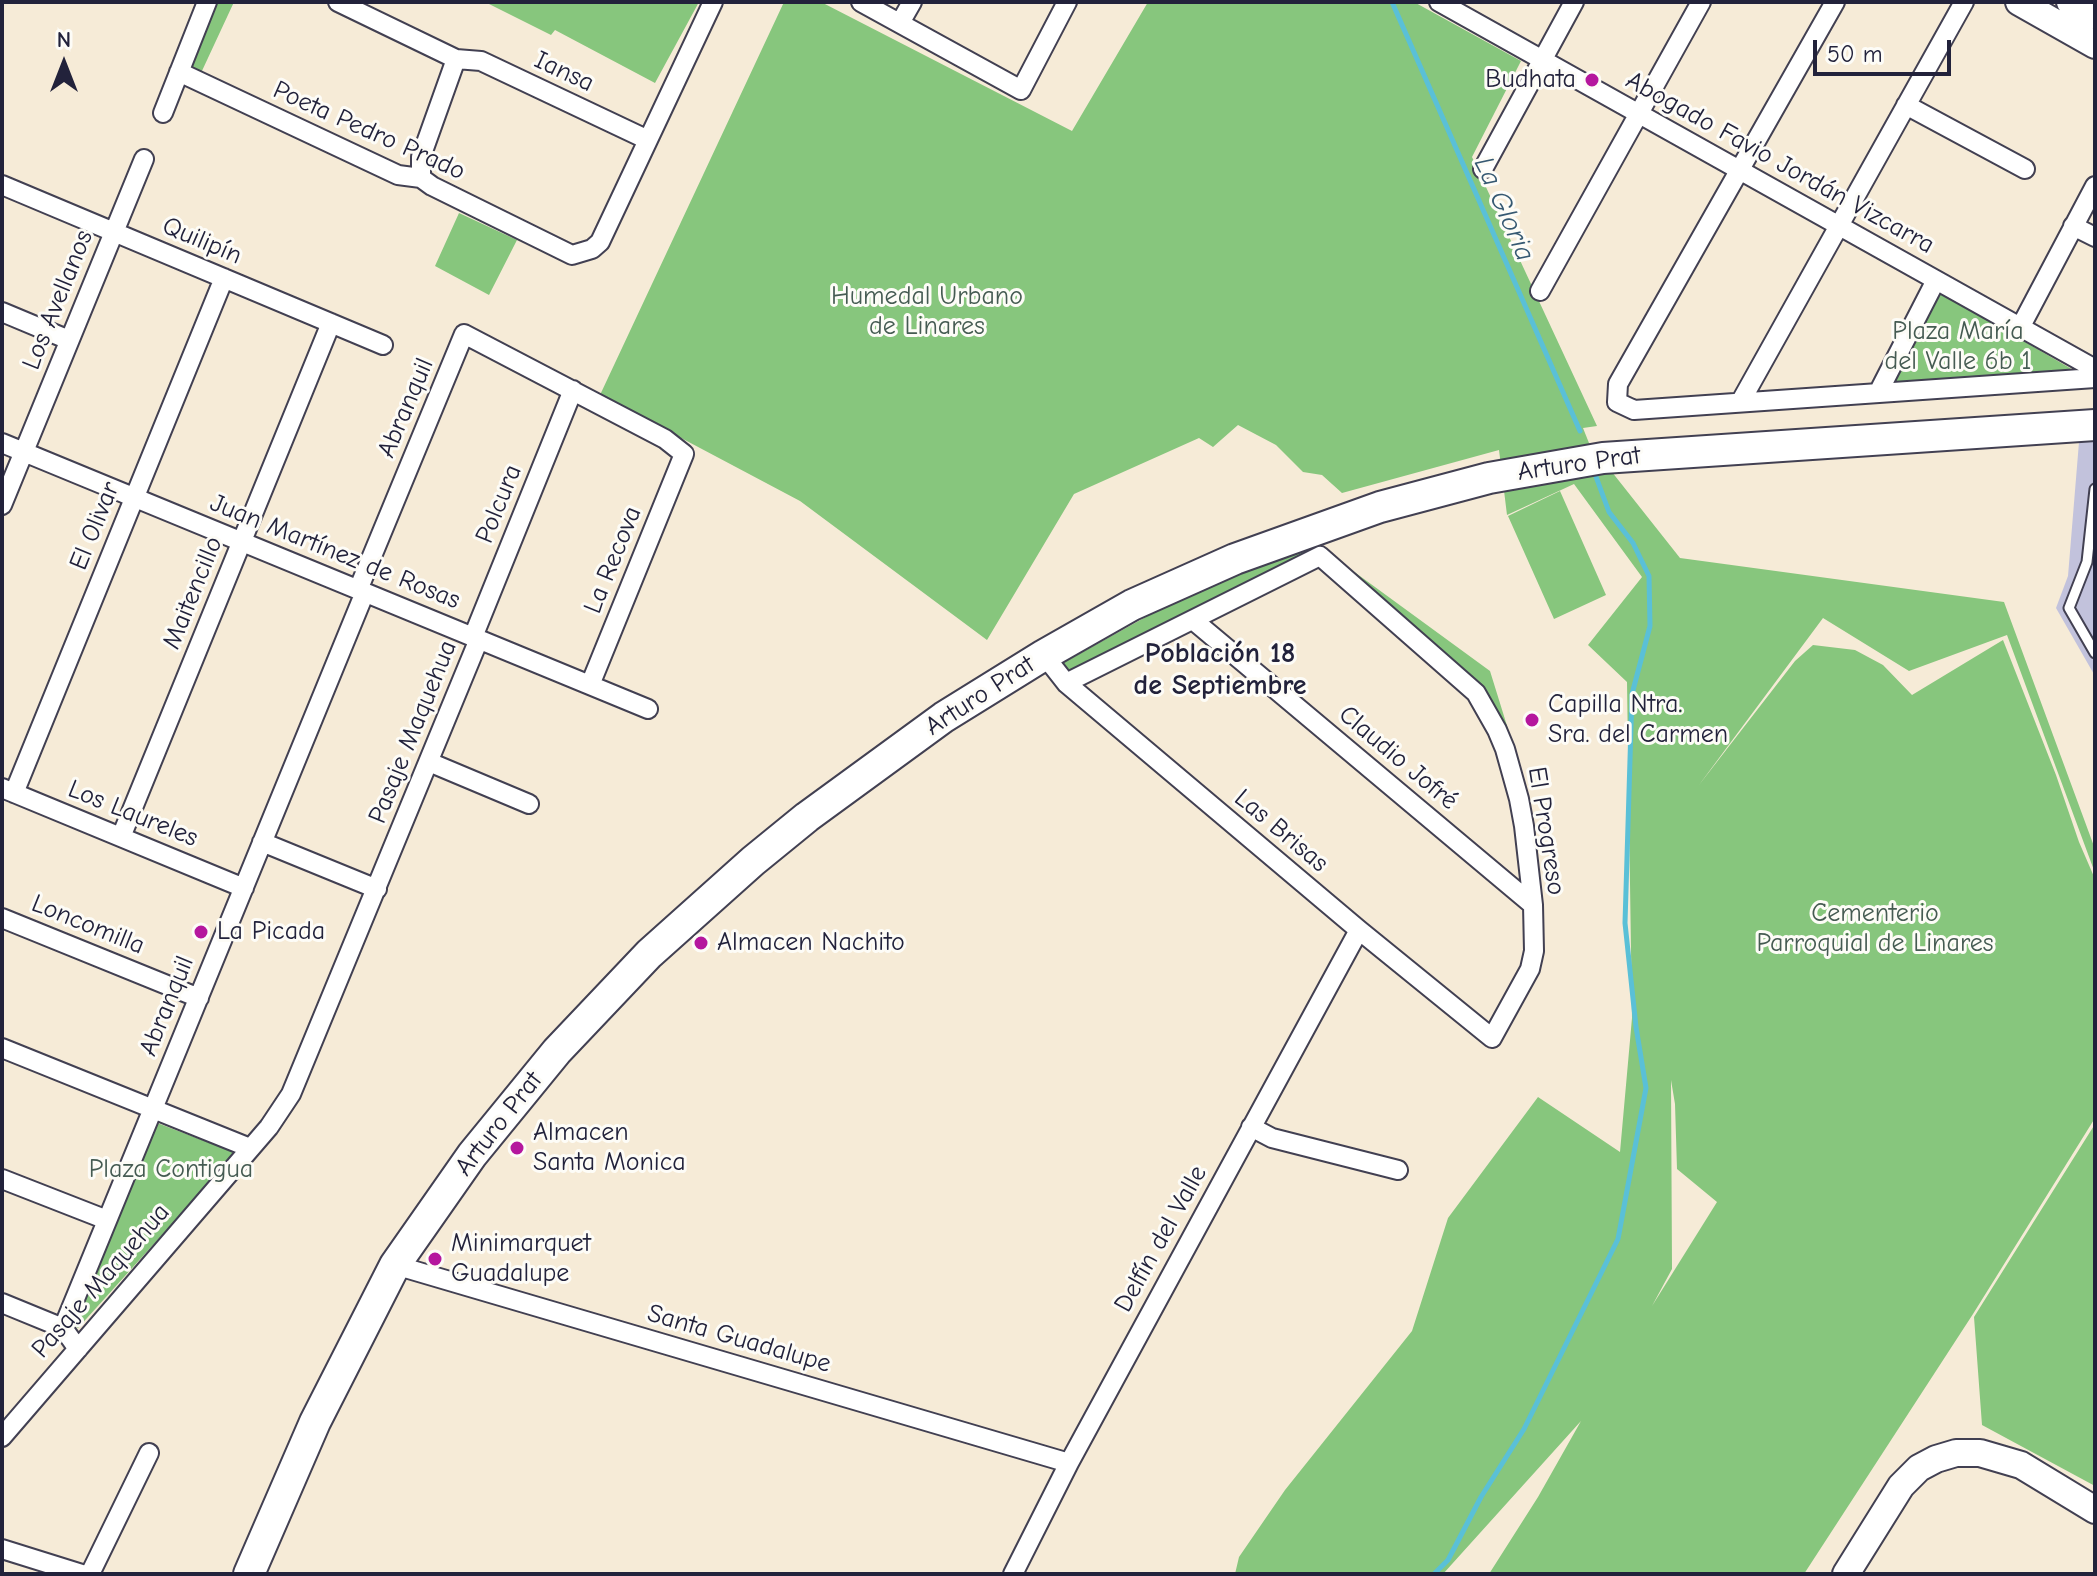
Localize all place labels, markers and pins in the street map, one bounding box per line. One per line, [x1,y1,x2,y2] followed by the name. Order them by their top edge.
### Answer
[1485,64,1576,96] place label: Budhata
[1583,71,1601,89] marker: Budhata
[1548,689,1728,750] place label: Capilla Ntra. Sra. del Carmen
[1523,711,1541,729] marker: Capilla Ntra. Sra. del Carmen
[217,916,325,948] place label: La Picada
[192,923,210,941] marker: La Picada
[717,927,905,959] place label: Almacen Nachito
[692,934,710,952] marker: Almacen Nachito
[533,1117,686,1178] place label: Almacen Santa Monica
[508,1139,526,1157] marker: Almacen Santa Monica
[451,1228,591,1290] place label: Minimarquet Guadalupe
[426,1250,444,1268] marker: Minimarquet Guadalupe

